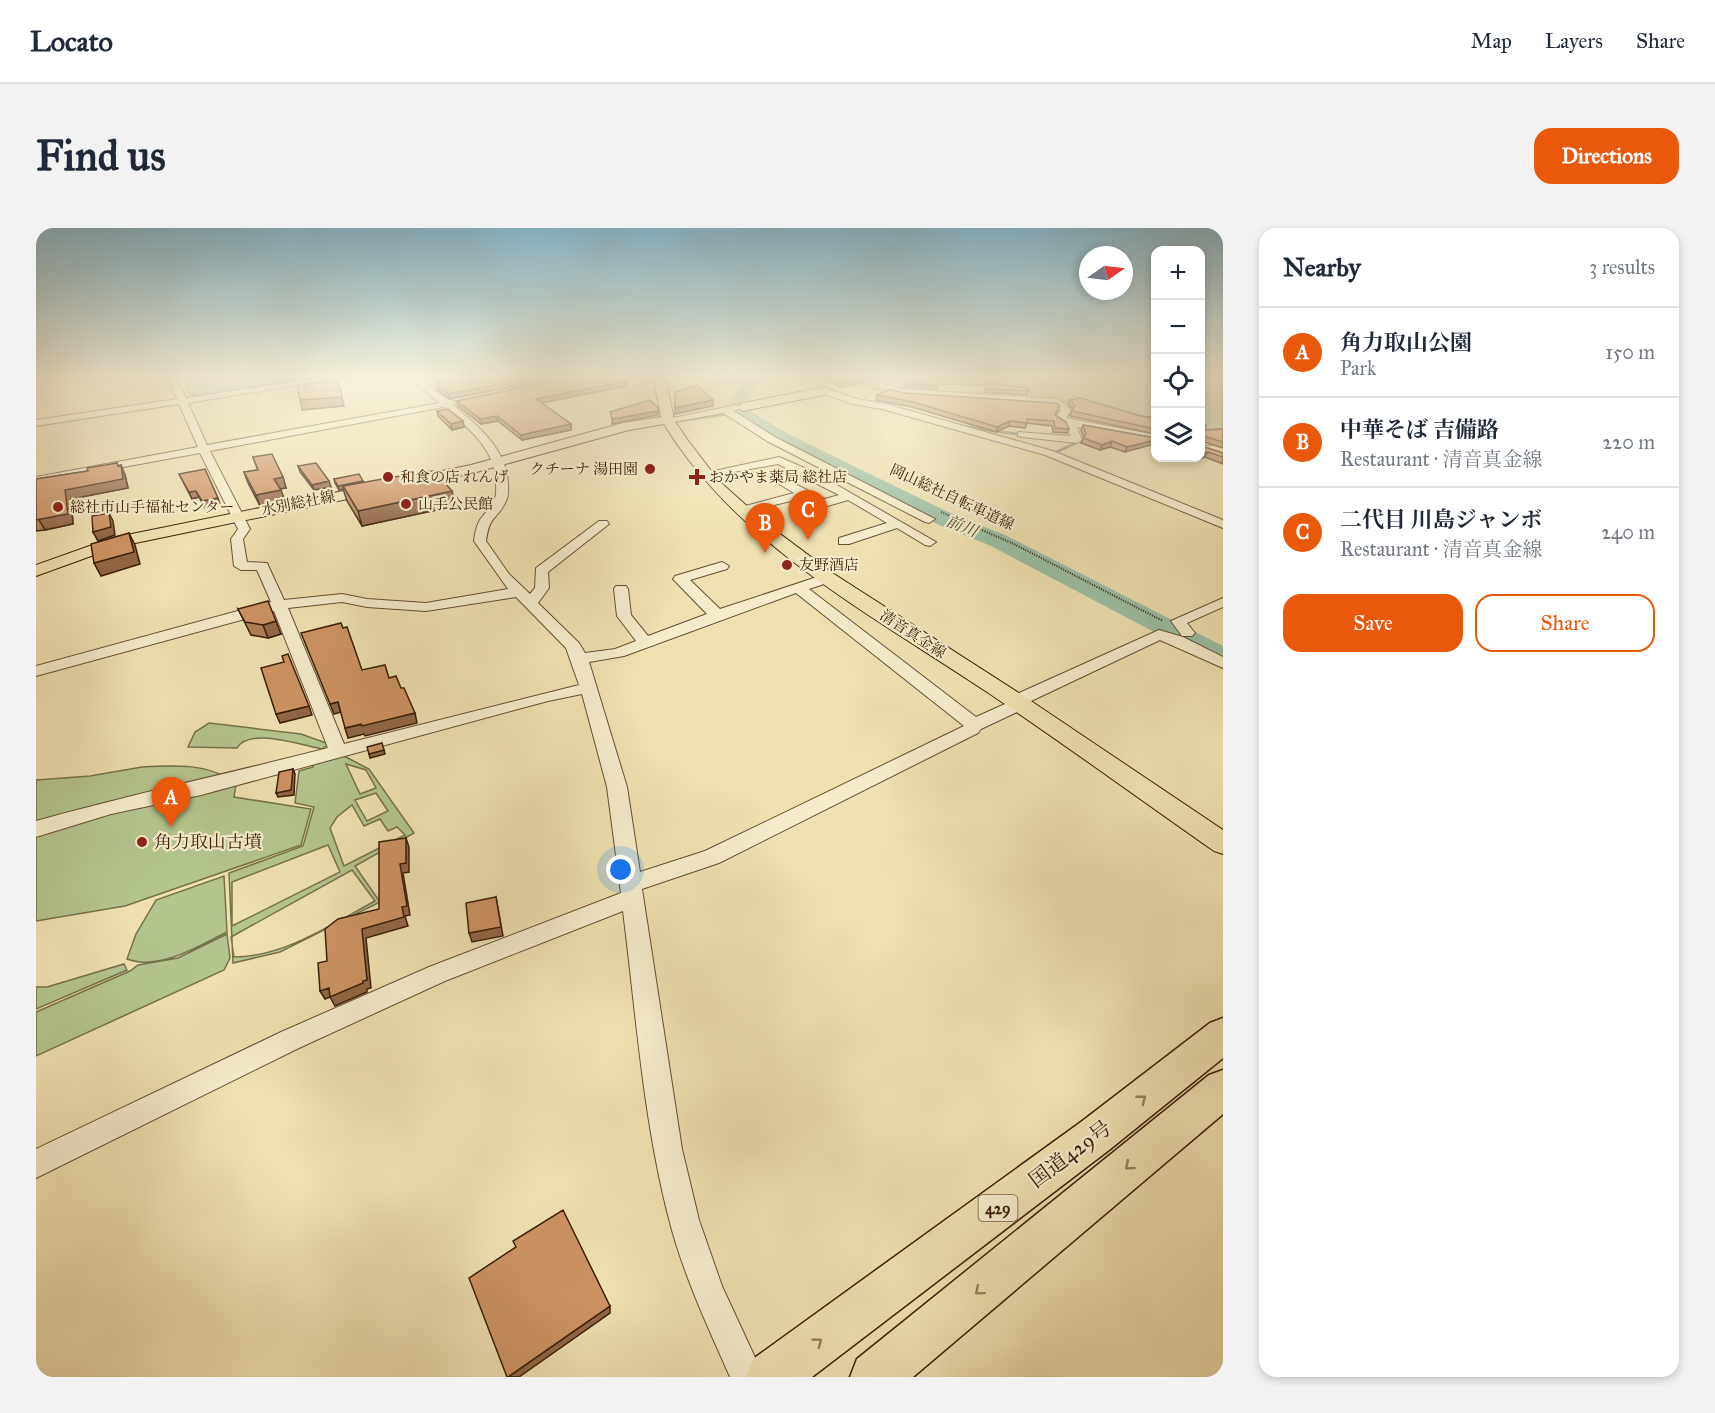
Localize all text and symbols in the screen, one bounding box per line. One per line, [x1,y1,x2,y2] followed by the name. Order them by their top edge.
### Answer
[30,24,113,59] text: Locato
[1471,28,1512,54] text: Map
[1545,28,1603,54] text: Layers
[1636,28,1685,54] text: Share
[1534,128,1679,184] button: Directions
[36,130,166,182] text: Find us
[1079,246,1133,300] north arrow
[1151,246,1205,462] map controls
[1151,246,1205,300] button: +
[1283,251,1361,283] text: Nearby
[1589,255,1655,279] text: 3 results
[1151,300,1205,354] button: −
[1340,329,1472,356] text: 角力取山公園
[1296,340,1309,364] text: A
[1605,340,1655,364] text: 150 m
[1151,354,1205,408] button: locate
[1340,356,1376,380] text: Park
[1151,408,1205,462] button: layers
[1340,416,1499,443] text: 中華そば 吉備路
[1296,430,1309,454] text: B
[1603,430,1655,454] text: 220 m
[1340,447,1543,471] text: Restaurant · 清音真金線
[530,460,638,478] place label: クチーナ 湯田園
[887,460,1017,534] street label: 岡山総社自転車道線
[643,462,657,476] marker: クチーナ 湯田園
[400,468,508,486] place label: 和食の店 れんげ
[709,468,847,486] place label: おかやま薬局 総社店
[381,470,395,484] marker: 和食の店 れんげ
[690,470,704,484] marker: おかやま薬局 総社店
[259,487,337,519] street label: 水別総社線
[788,490,828,540] pin: C
[418,495,493,513] place label: 山手公民館
[399,497,413,511] marker: 山手公民館
[70,498,234,516] place label: 総社市山手福祉センター
[51,500,65,514] marker: 総社市山手福祉センター
[746,504,784,553] pin: B
[1340,506,1542,533] text: 二代目 川島ジャンボ
[944,511,982,542] water label: 前川
[1296,520,1309,544] text: C
[1601,520,1655,544] text: 240 m
[1340,537,1543,561] text: Restaurant · 清音真金線
[799,556,859,574] place label: 友野酒店
[780,558,794,572] marker: 友野酒店
[1283,594,1463,652] button: Save
[1475,594,1655,652] button: Share
[877,606,949,662] street label: 清音真金線
[152,778,190,827] pin: A
[154,831,262,853] place label: 角力取山古墳
[135,835,149,849] marker: 角力取山古墳
[606,855,635,884] your location
[1135,1096,1146,1107] one-way arrow
[1024,1115,1116,1193] street label: 国道429号
[1125,1159,1136,1170] one-way arrow
[978,1195,1018,1221] road number: 429
[975,1283,986,1294] one-way arrow
[811,1338,822,1349] one-way arrow

